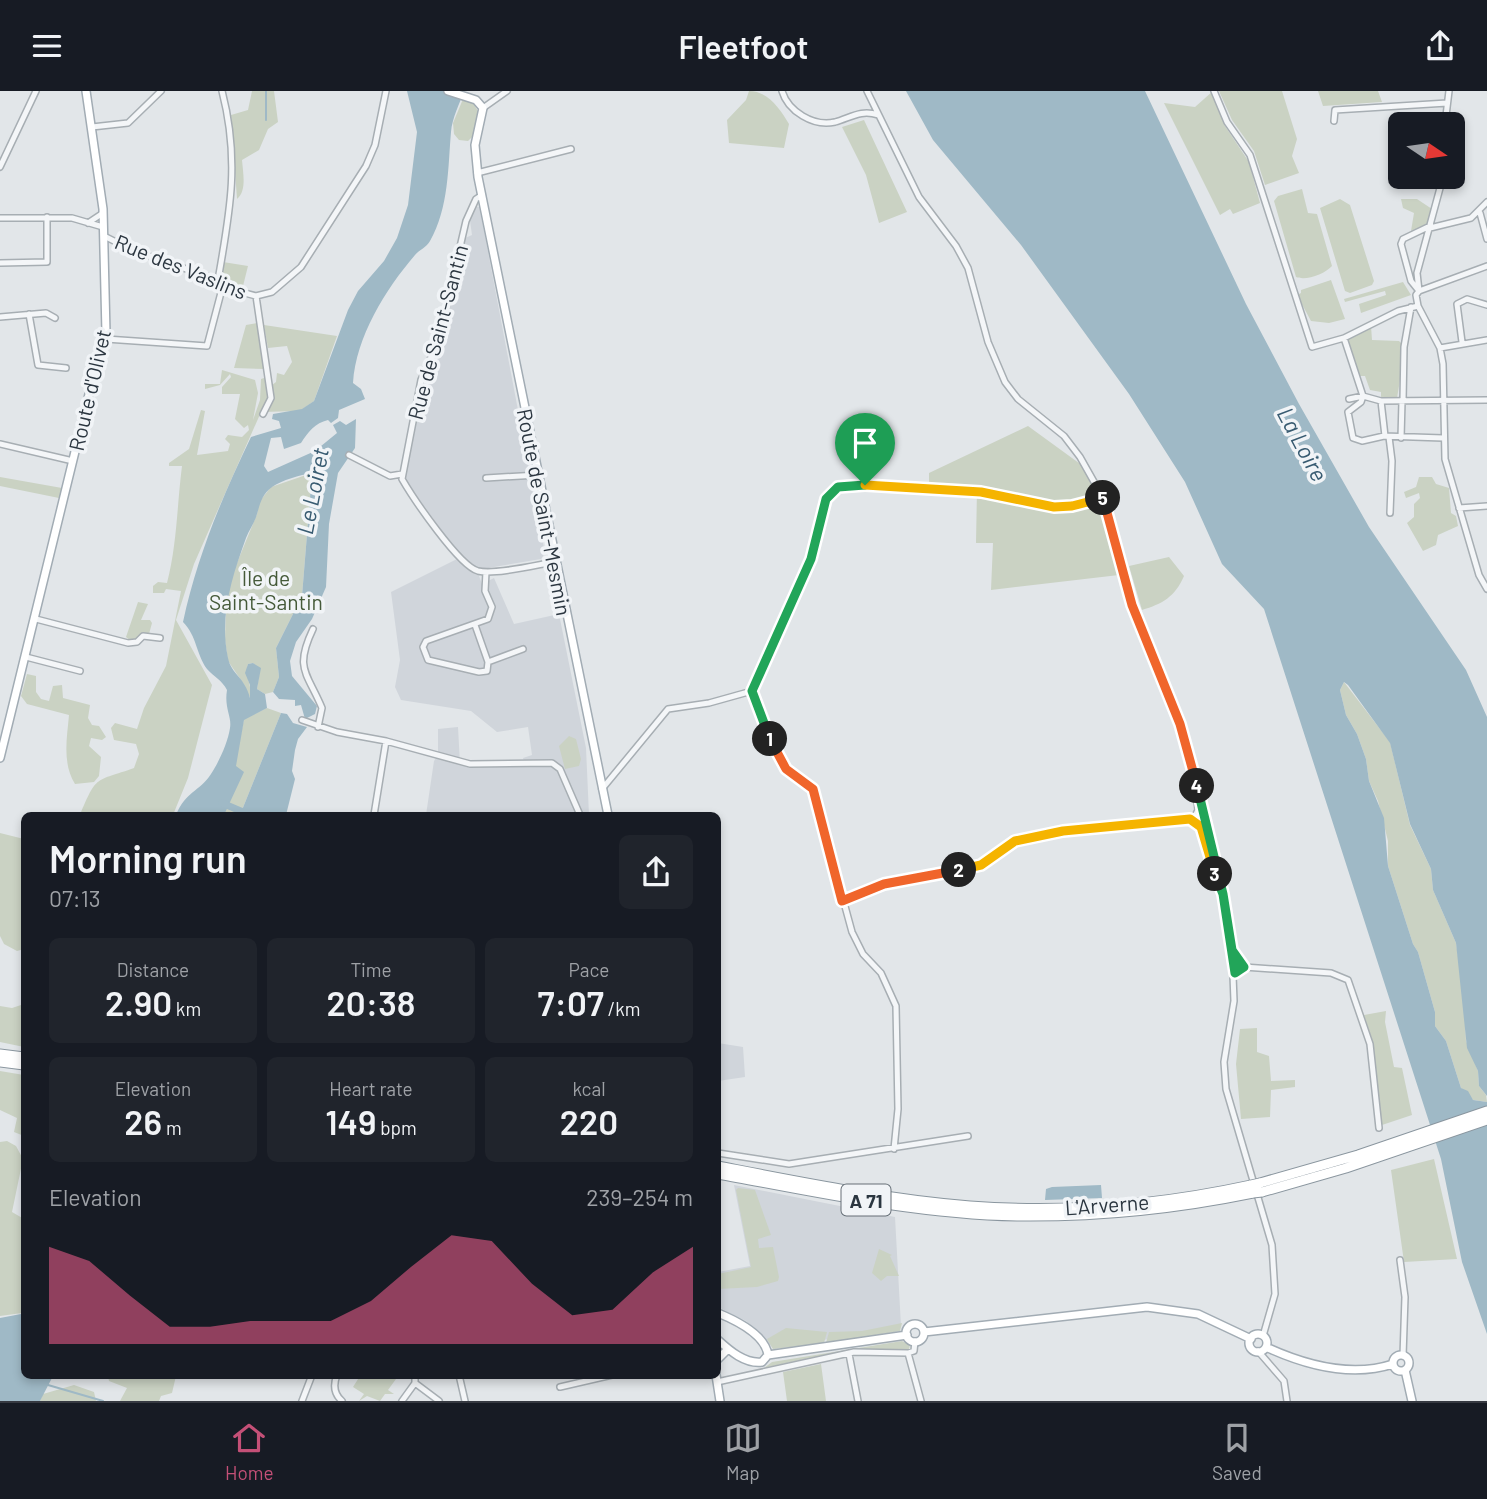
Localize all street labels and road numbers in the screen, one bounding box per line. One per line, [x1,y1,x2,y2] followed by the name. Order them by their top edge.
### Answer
[111,228,251,304] street label: Rue des Vaslins
[402,242,472,422] street label: Rue de Saint-Santin
[63,327,115,453] street label: Route d'Olivet
[513,406,577,618] street label: Route de Saint-Mesmin
[842,1184,890,1215] road number: A 71
[1064,1189,1150,1219] street label: L'Arverne

